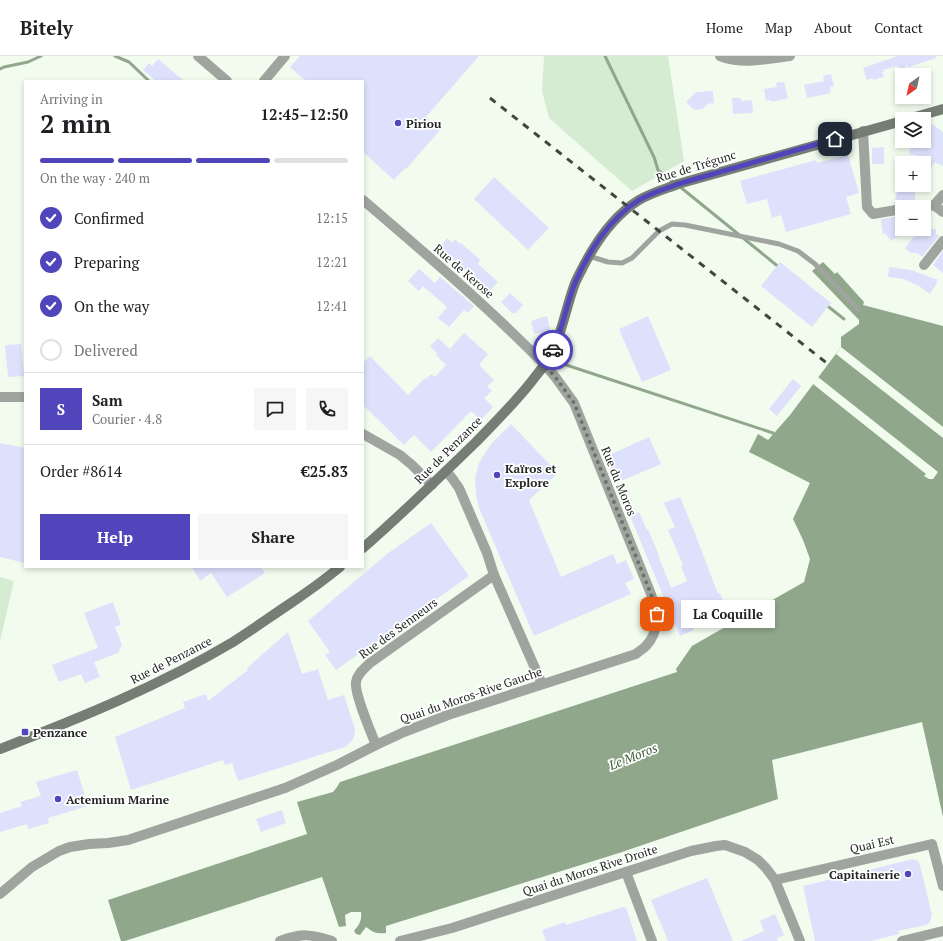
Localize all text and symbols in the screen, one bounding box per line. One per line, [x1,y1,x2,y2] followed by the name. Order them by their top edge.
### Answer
[20,15,73,40] text: Bitely
[706,18,743,37] text: Home
[765,18,792,37] text: Map
[814,18,852,37] text: About
[874,18,923,37] text: Contact
[895,68,931,104] north arrow
[895,68,931,236] map controls
[40,90,103,108] text: Arriving in
[261,104,348,124] text: 12:45–12:50
[40,106,111,140] text: 2 min
[895,112,931,148] button: layers
[406,116,442,131] place label: Piriou
[393,118,403,128] marker: Piriou
[818,122,852,156] pin
[824,128,846,150] icon: home
[654,147,738,185] street label: Rue de Trégunc
[895,156,931,192] button: +
[40,169,150,187] text: On the way · 240 m
[895,200,931,236] button: −
[40,207,62,229] icon: check
[74,208,144,228] text: Confirmed
[316,209,348,227] text: 12:15
[431,241,497,301] street label: Rue de Kerose
[40,251,62,273] icon: check
[74,252,139,272] text: Preparing
[316,253,348,271] text: 12:21
[40,295,62,317] icon: check
[74,296,149,316] text: On the way
[316,297,348,315] text: 12:41
[533,330,573,370] courier
[542,339,564,361] icon: car
[74,340,138,360] text: Delivered
[254,388,296,430] button: chat
[306,388,348,430] button: phone
[92,390,123,410] text: Sam
[57,399,65,419] text: S
[92,410,162,428] text: Courier · 4.8
[411,413,485,487] street label: Rue de Penzance
[598,444,640,518] street label: Rue du Moros
[40,461,122,481] text: Order #8614
[301,461,348,481] text: €25.83
[505,461,557,490] place label: Kaïros et Explore
[492,470,502,480] marker: Kaïros et Explore
[40,514,190,560] button: Help
[198,514,348,560] button: Share
[356,594,440,662] street label: Rue des Senneurs
[640,597,674,631] pin
[681,600,775,628] callout: La Coquille
[646,603,668,625] icon: bag
[693,605,763,623] text: La Coquille
[128,633,214,687] street label: Rue de Penzance
[398,664,544,726] street label: Quai du Moros-Rive Gauche
[33,725,88,740] place label: Penzance
[20,727,30,737] marker: Penzance
[605,738,660,774] water label: Le Moros
[66,792,170,807] place label: Actemium Marine
[53,794,63,804] marker: Actemium Marine
[848,832,896,856] street label: Quai Est
[521,841,659,899] street label: Quai du Moros Rive Droite
[829,867,901,882] place label: Capitainerie
[903,869,913,879] marker: Capitainerie

